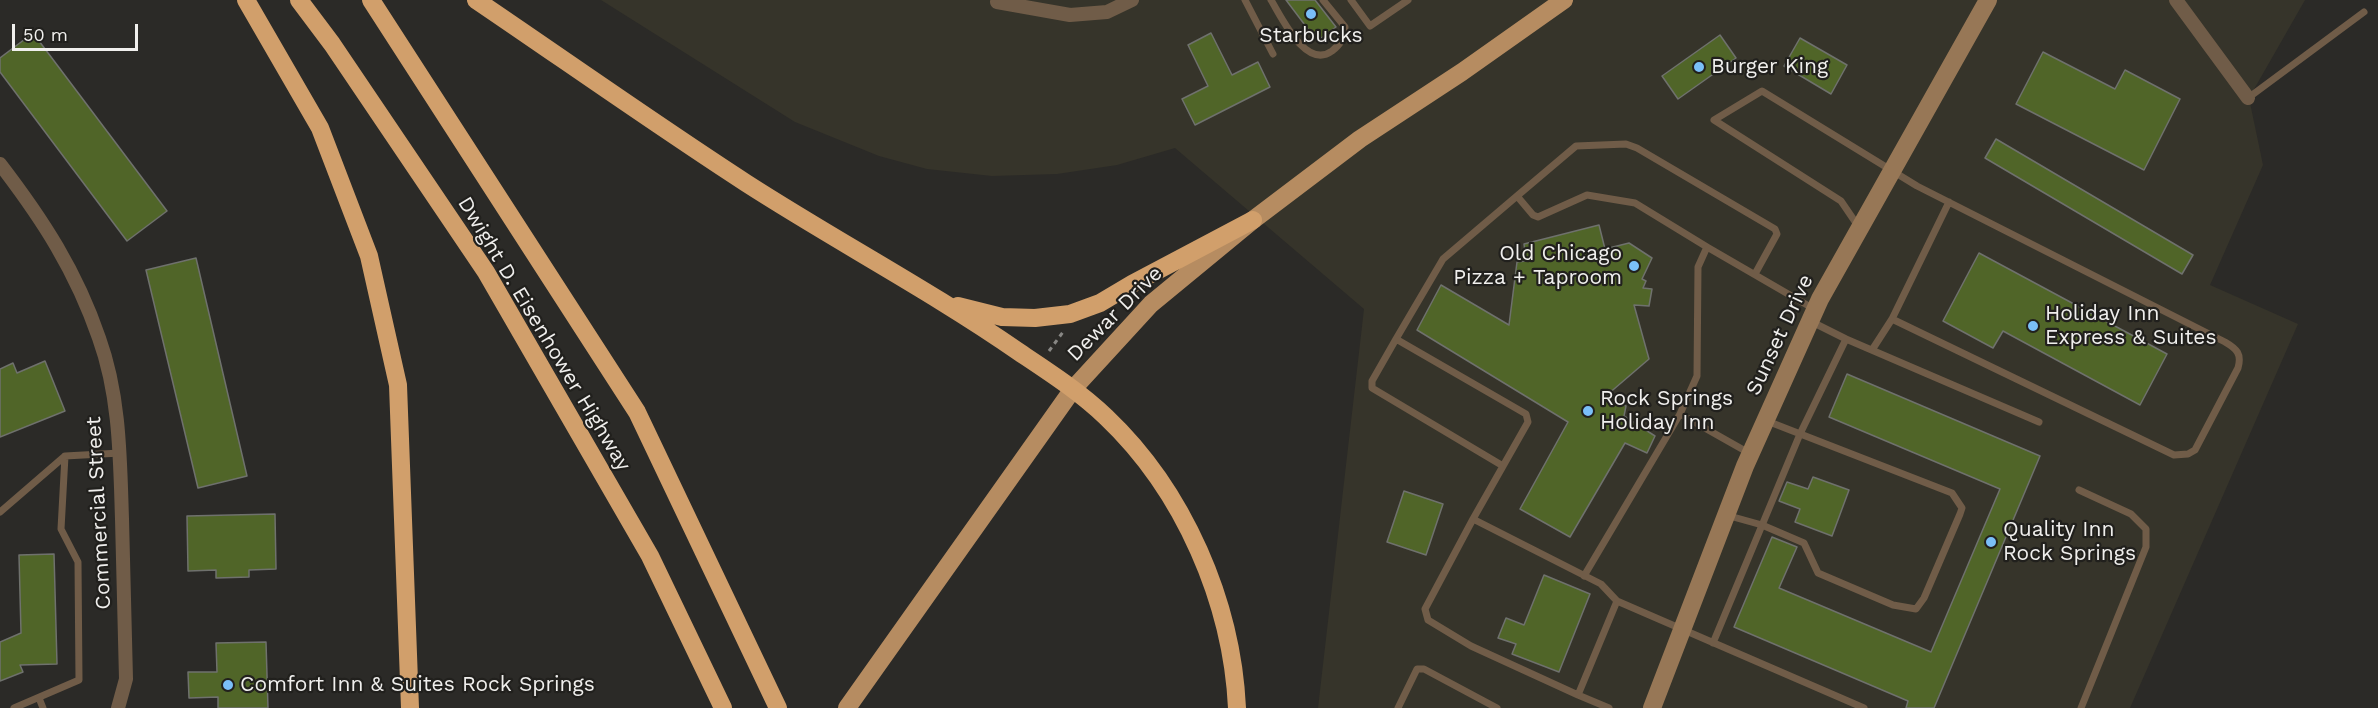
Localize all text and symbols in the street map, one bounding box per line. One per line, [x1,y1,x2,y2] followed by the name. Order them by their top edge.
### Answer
[1304,7,1318,21] marker: Starbucks
[15,12,141,50] scale bar
[1259,23,1363,49] place label: Starbucks
[23,24,68,45] text: 50 m
[1711,54,1828,80] place label: Burger King
[1692,60,1706,74] marker: Burger King
[452,192,636,476] street label: Dwight D. Eisenhower Highway
[1453,241,1622,291] place label: Old Chicago Pizza + Taproom
[1627,259,1641,273] marker: Old Chicago Pizza + Taproom
[1062,261,1168,367] street label: Dewar Drive
[1741,271,1819,399] street label: Sunset Drive
[2045,301,2217,351] place label: Holiday Inn Express & Suites
[2026,319,2040,333] marker: Holiday Inn Express & Suites
[1600,386,1733,436] place label: Rock Springs Holiday Inn
[1581,404,1595,418] marker: Rock Springs Holiday Inn
[81,416,117,610] street label: Commercial Street
[2003,517,2136,567] place label: Quality Inn Rock Springs
[1984,535,1998,549] marker: Quality Inn Rock Springs
[240,672,595,698] place label: Comfort Inn & Suites Rock Springs
[221,678,235,692] marker: Comfort Inn & Suites Rock Springs

